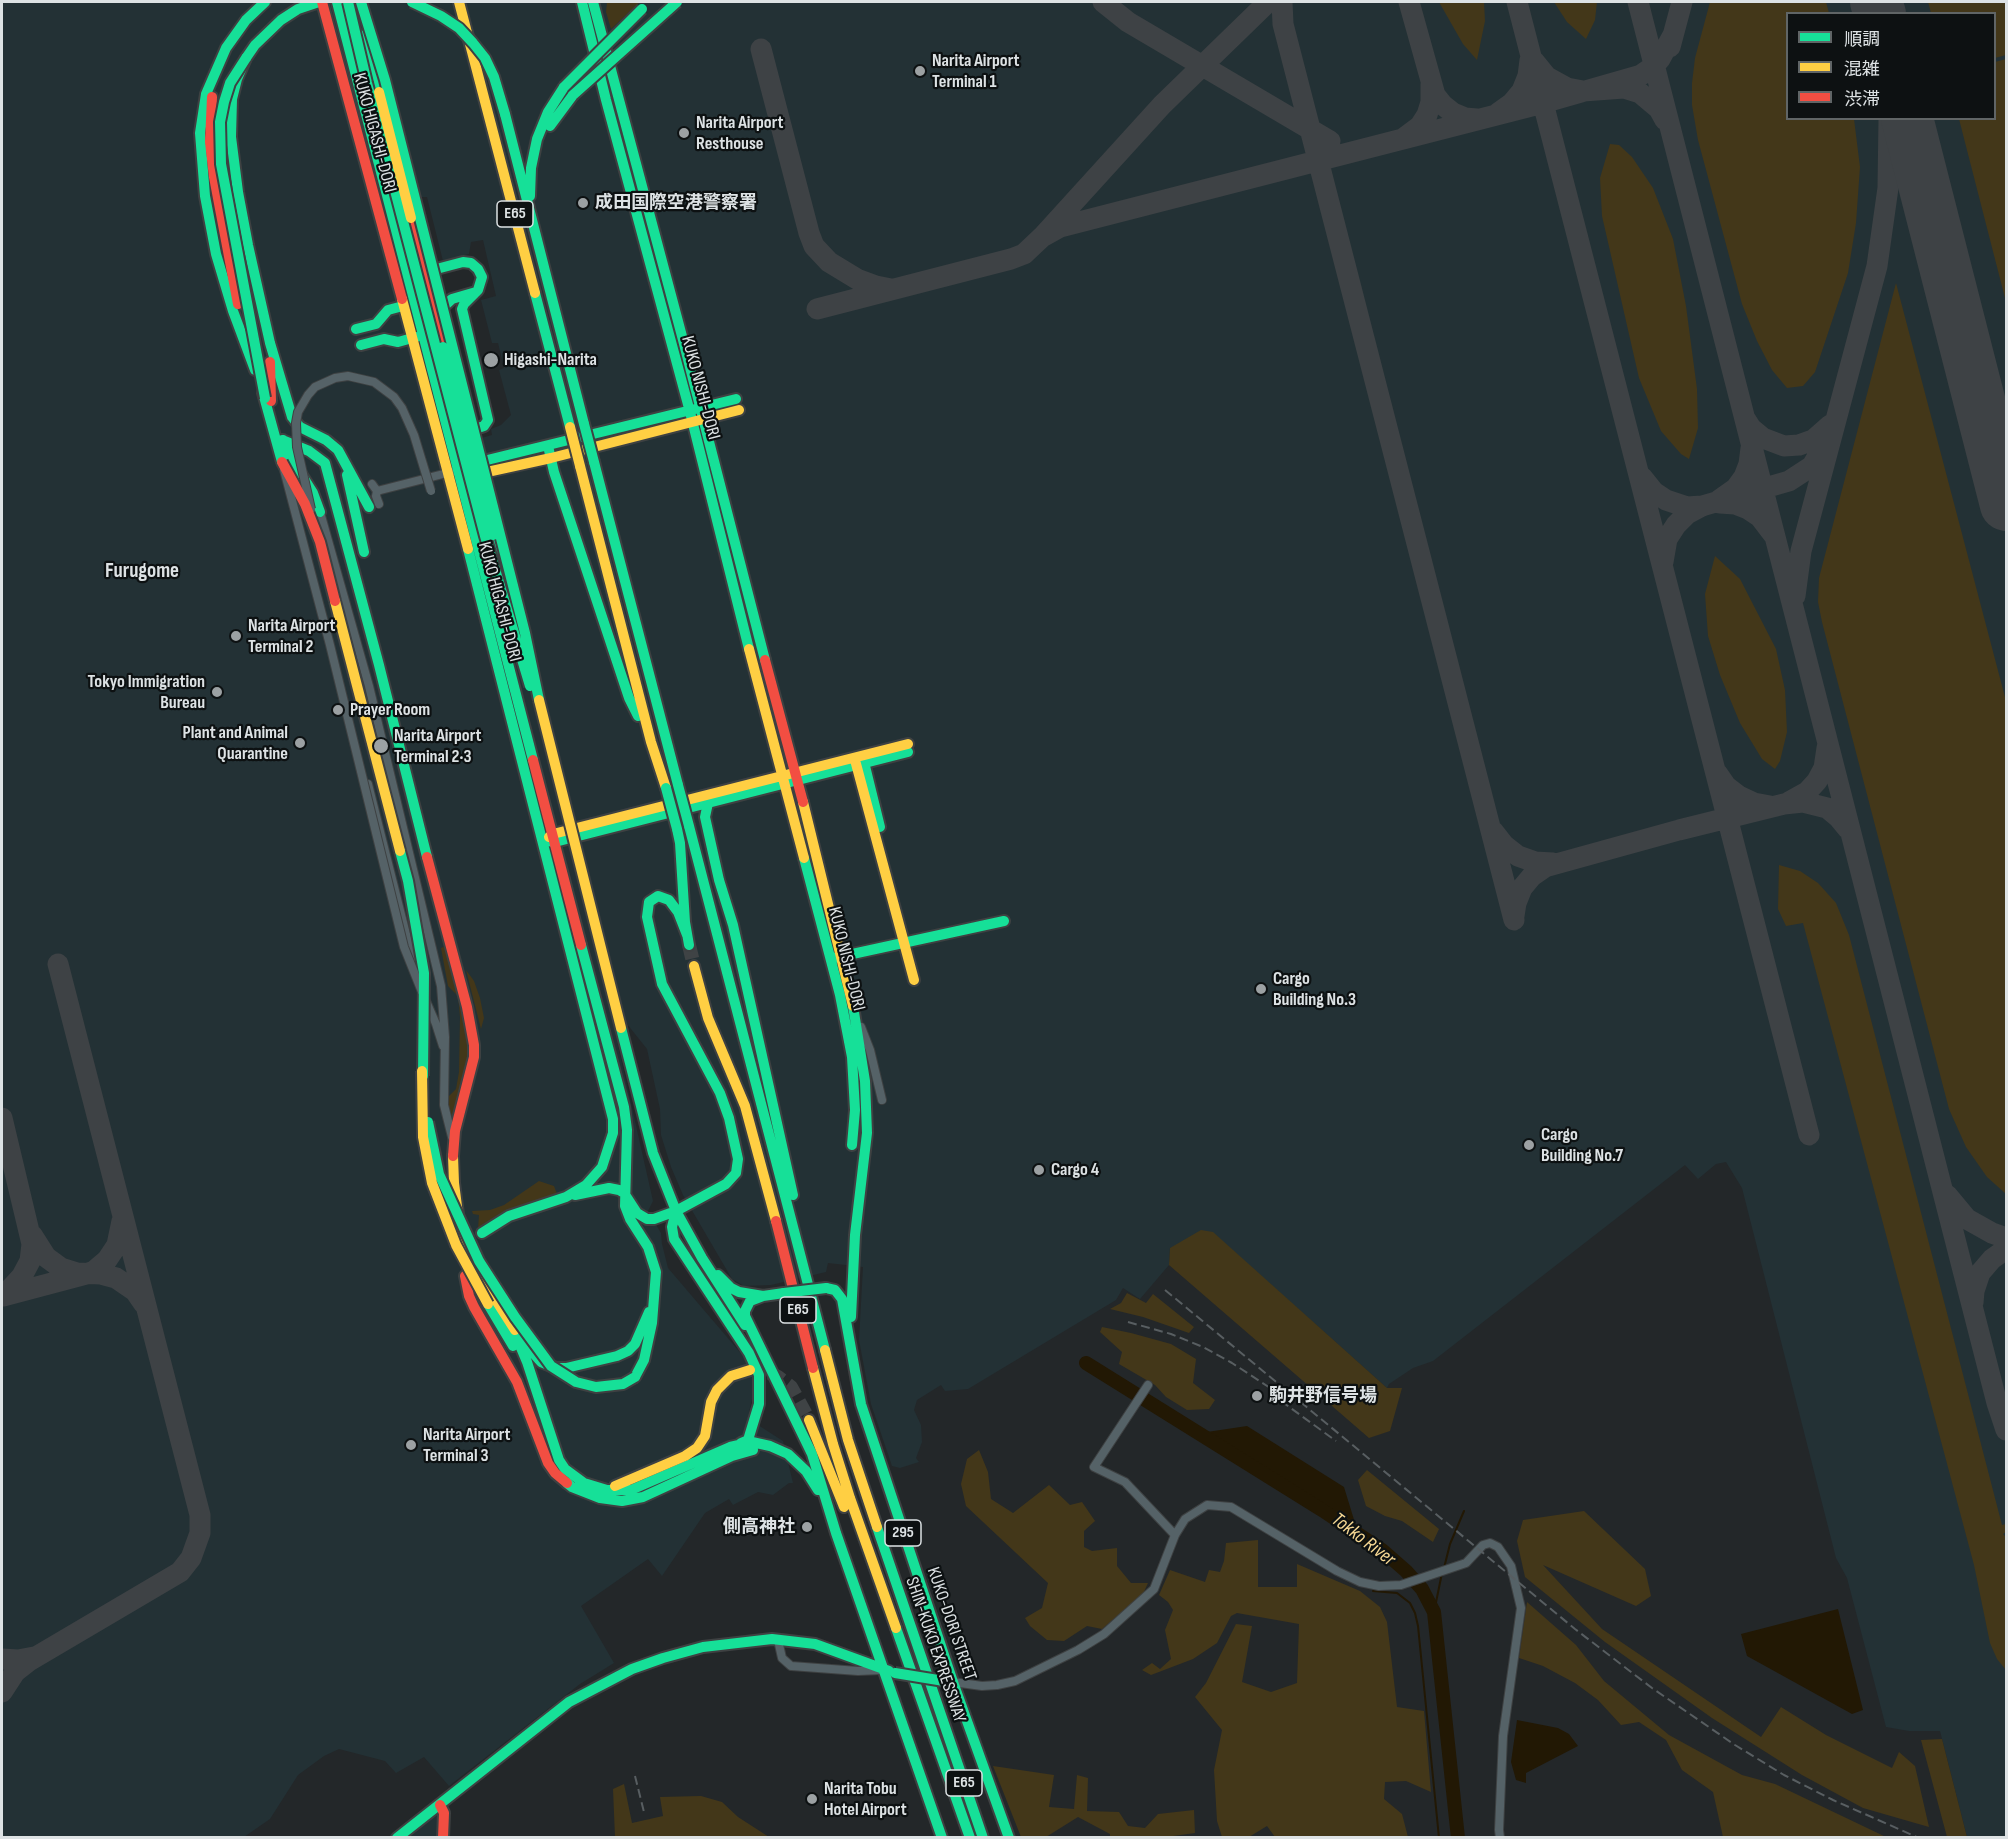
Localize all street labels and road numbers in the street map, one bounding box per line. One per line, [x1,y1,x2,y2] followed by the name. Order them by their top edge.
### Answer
[348,71,400,195] street label: KUKO HIGASHI-DORI
[497,201,533,227] road number: E65
[676,334,724,442] street label: KUKO NISHI-DORI
[473,540,525,664] street label: KUKO HIGASHI-DORI
[823,905,869,1013] street label: KUKO NISHI-DORI
[780,1297,816,1323] road number: E65
[885,1520,921,1546] road number: 295
[922,1565,980,1683] street label: KUKO-DORI STREET
[900,1575,970,1725] street label: SHIN-KUKO EXPRESSWAY
[946,1770,982,1796] road number: E65

